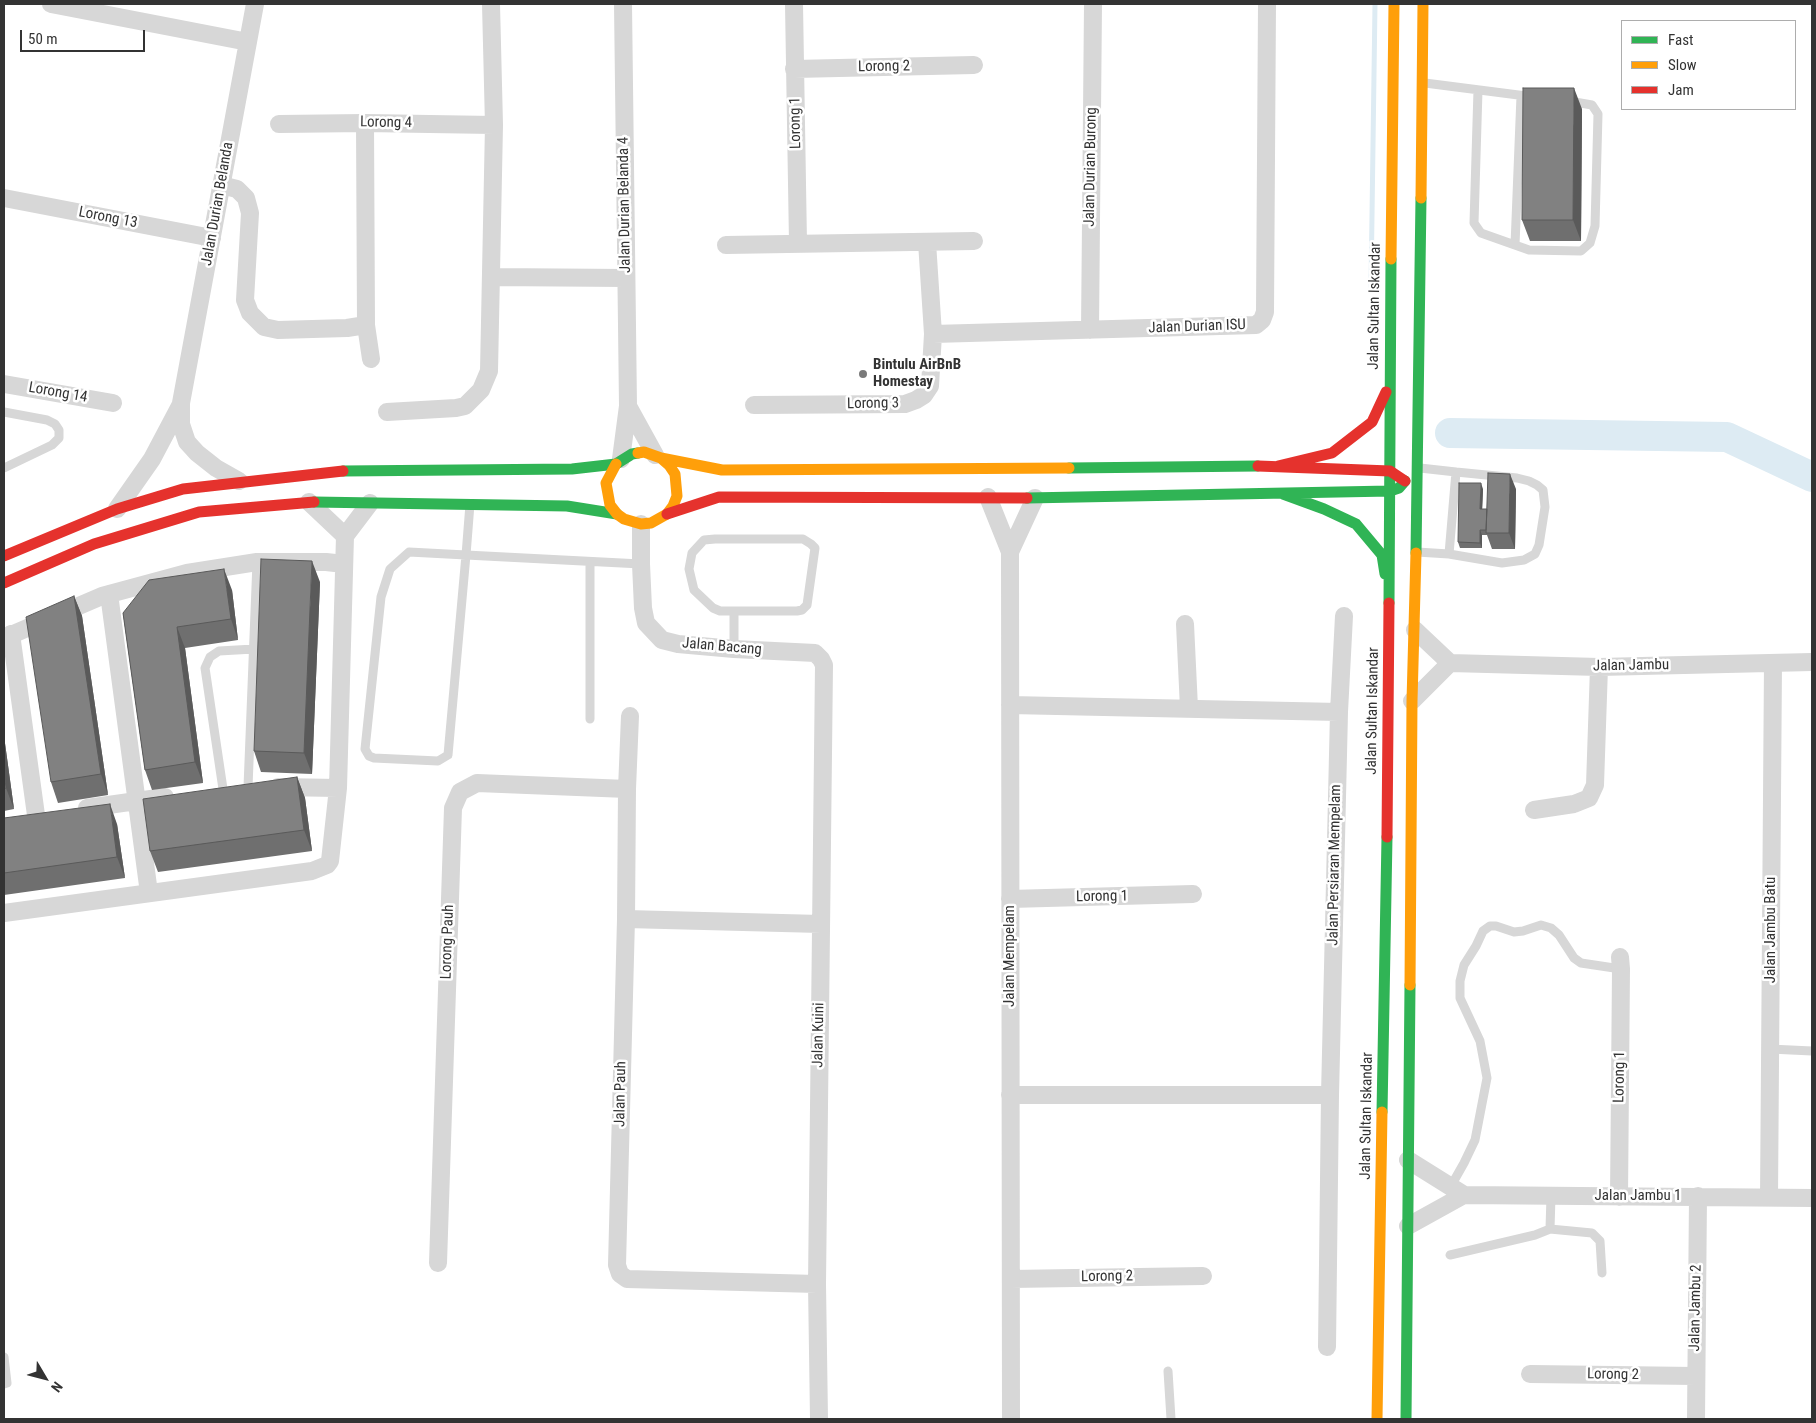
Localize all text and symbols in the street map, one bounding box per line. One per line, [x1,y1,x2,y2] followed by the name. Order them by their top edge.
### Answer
[22,20,148,52] scale bar
[1621,20,1796,110] legend
[28,30,58,48] text: 50 m
[1668,31,1693,49] text: Fast
[1668,56,1697,74] text: Slow
[858,58,910,76] street label: Lorong 2
[1668,81,1694,99] text: Jam
[787,97,805,149] street label: Lorong 1
[1081,107,1101,227] street label: Jalan Durian Burong
[360,114,412,132] street label: Lorong 4
[615,137,635,273] street label: Jalan Durian Belanda 4
[198,141,238,267] street label: Jalan Durian Belanda
[77,203,139,233] street label: Lorong 13
[1365,242,1385,370] street label: Jalan Sultan Iskandar
[1148,316,1246,338] street label: Jalan Durian ISU
[873,356,961,391] place label: Bintulu AirBnB Homestay
[857,368,869,380] marker: Bintulu AirBnB Homestay
[27,379,89,407] street label: Lorong 14
[847,395,899,413] street label: Lorong 3
[681,635,763,659] street label: Jalan Bacang
[1363,647,1383,775] street label: Jalan Sultan Iskandar
[1593,656,1669,676] street label: Jalan Jambu
[1325,784,1345,946] street label: Jalan Persiaran Mempelam
[1762,877,1780,983] street label: Jalan Jambu Batu
[1076,888,1128,906] street label: Lorong 1
[438,904,458,980] street label: Lorong Pauh
[1001,905,1019,1007] street label: Jalan Mempelam
[809,1002,829,1068] street label: Jalan Kuini
[1611,1051,1629,1103] street label: Lorong 1
[1357,1052,1377,1180] street label: Jalan Sultan Iskandar
[611,1061,631,1127] street label: Jalan Pauh
[1595,1187,1681,1205] street label: Jalan Jambu 1
[1686,1264,1706,1352] street label: Jalan Jambu 2
[1081,1268,1133,1286] street label: Lorong 2
[20,1353,70,1403] north arrow
[1587,1366,1639,1384] street label: Lorong 2
[48,1379,66,1395] text: N

